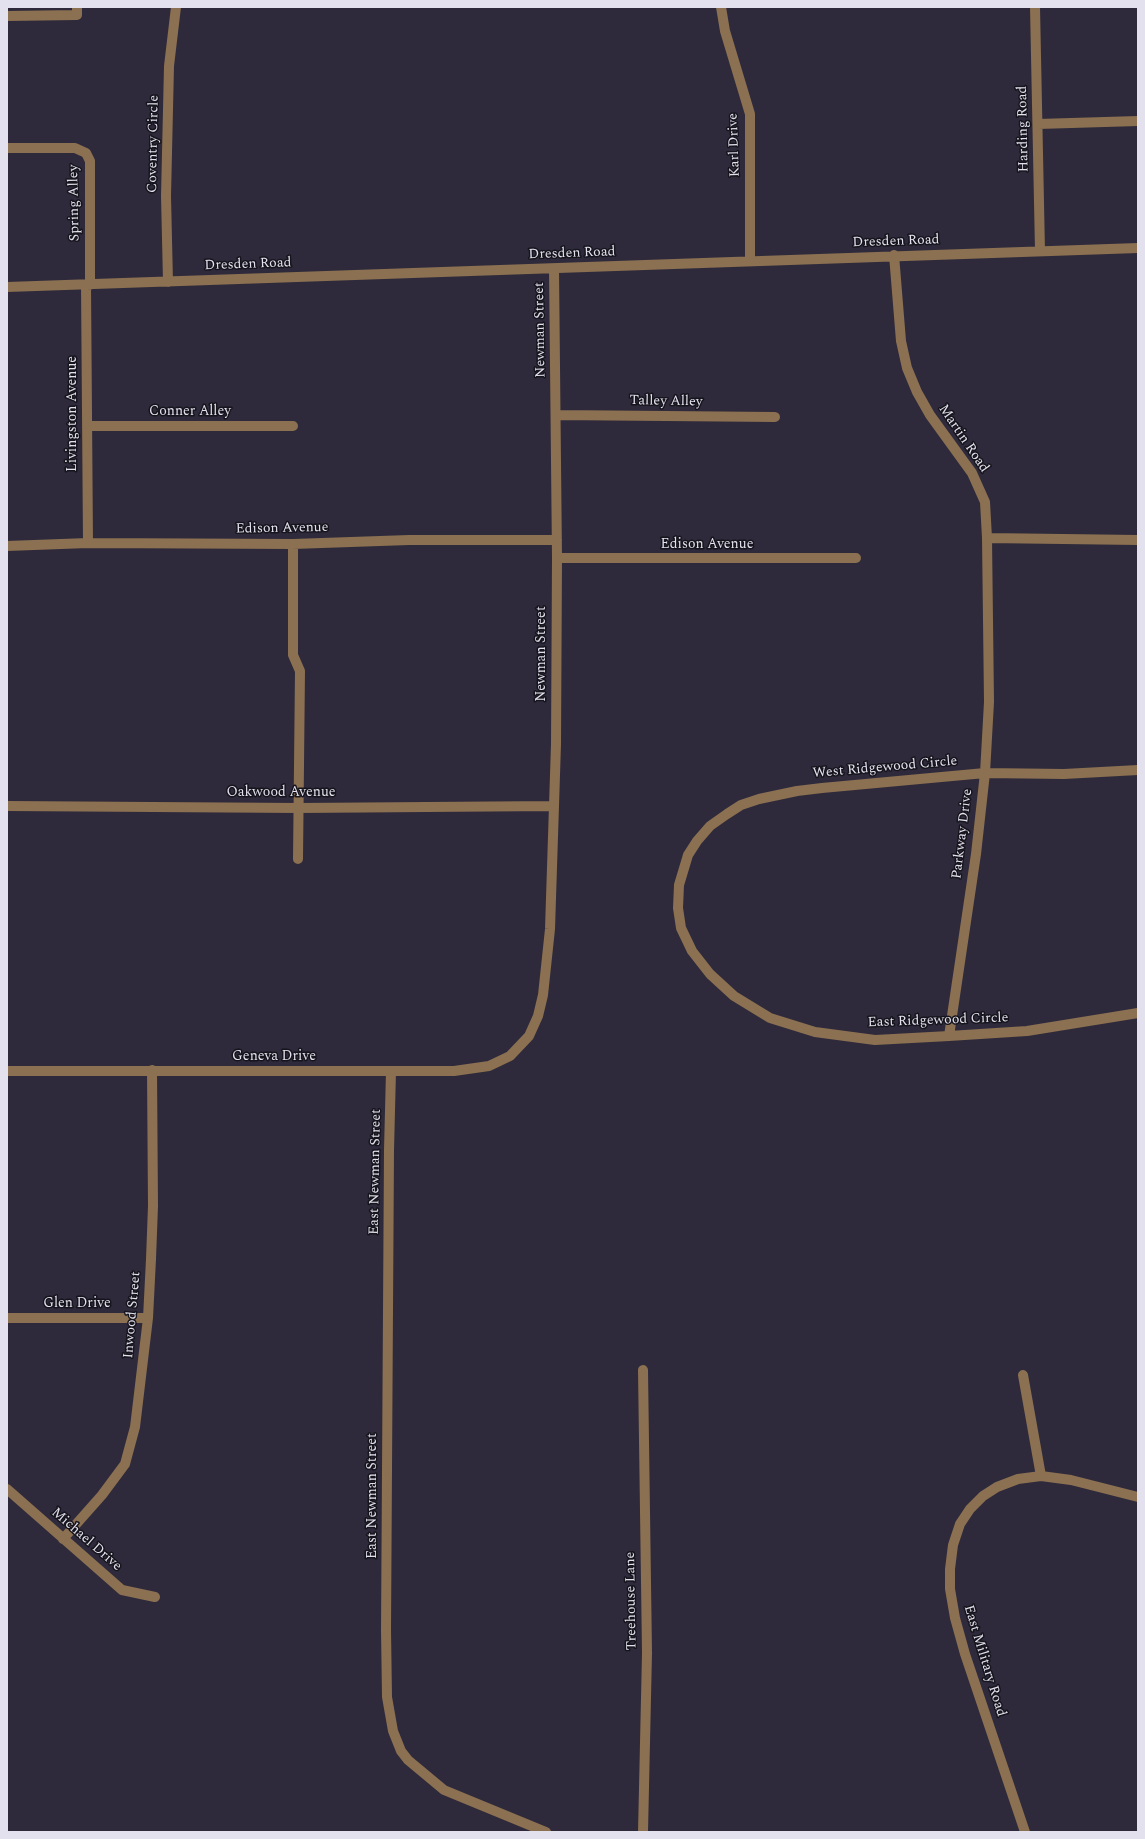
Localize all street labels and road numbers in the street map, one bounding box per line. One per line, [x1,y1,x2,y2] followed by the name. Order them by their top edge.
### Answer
[1015,85,1033,173] street label: Harding Road
[145,95,163,193] street label: Coventry Circle
[725,113,745,177] street label: Karl Drive
[66,165,84,241] street label: Spring Alley
[852,232,940,252] street label: Dresden Road
[528,244,616,264] street label: Dresden Road
[204,255,292,275] street label: Dresden Road
[532,282,550,378] street label: Newman Street
[65,356,81,472] street label: Livingston Avenue
[629,393,703,411] street label: Talley Alley
[934,402,992,476] street label: Martin Road
[149,404,231,420] street label: Conner Alley
[235,520,329,538] street label: Edison Avenue
[661,537,753,553] street label: Edison Avenue
[534,606,550,702] street label: Newman Street
[812,753,958,783] street label: West Ridgewood Circle
[226,785,336,801] street label: Oakwood Avenue
[949,788,977,880] street label: Parkway Drive
[867,1010,1009,1032] street label: East Ridgewood Circle
[232,1049,316,1065] street label: Geneva Drive
[367,1109,385,1235] street label: East Newman Street
[121,1271,145,1359] street label: Inwood Street
[43,1296,111,1312] street label: Glen Drive
[365,1433,381,1559] street label: East Newman Street
[47,1505,125,1575] street label: Michael Drive
[623,1552,641,1650] street label: Treehouse Lane
[959,1603,1009,1719] street label: East Military Road

